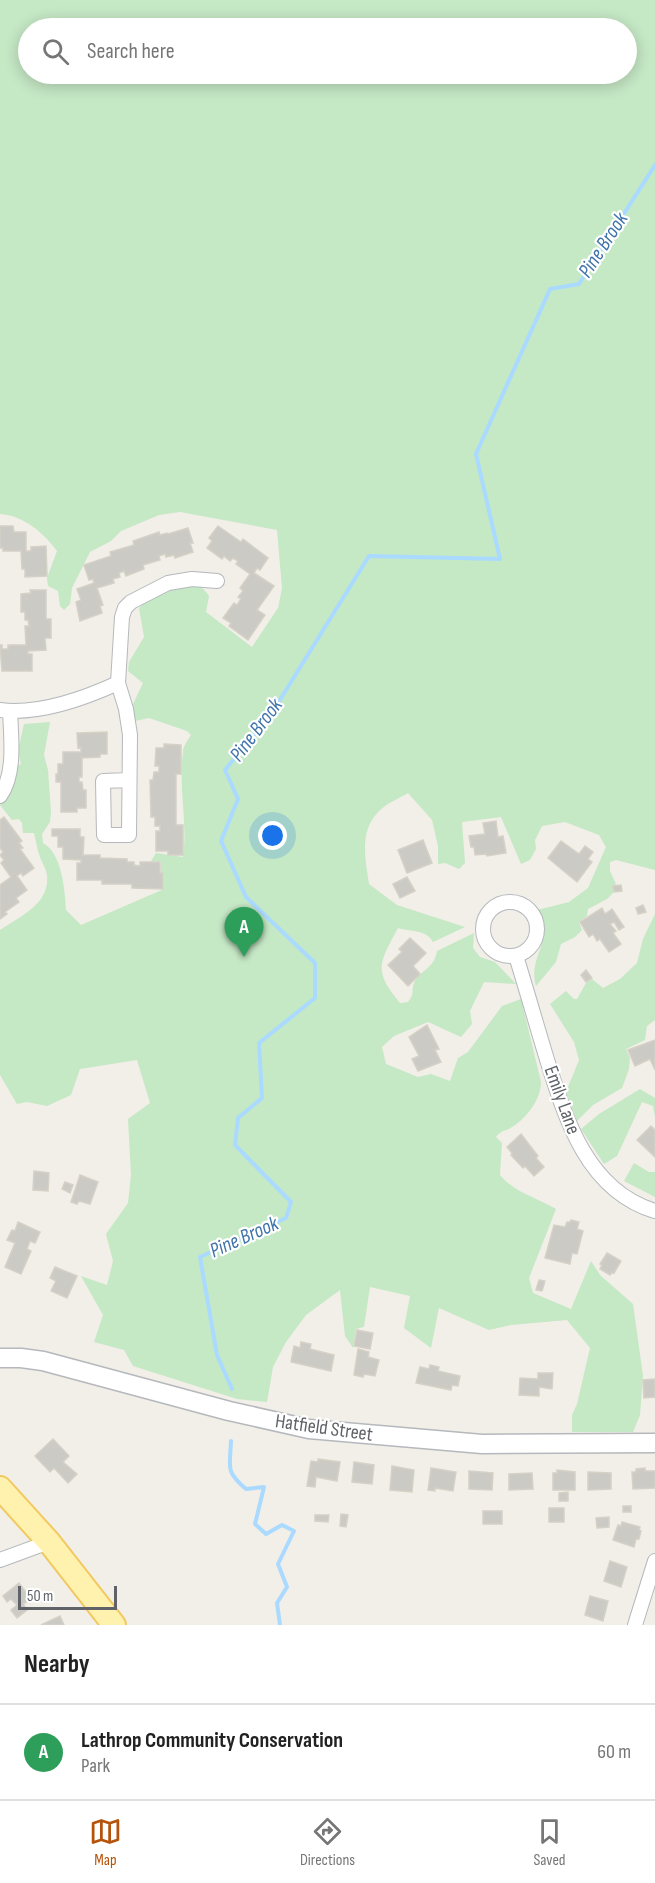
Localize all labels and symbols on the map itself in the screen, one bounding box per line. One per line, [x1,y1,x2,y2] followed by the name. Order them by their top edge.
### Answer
[573,207,634,282] water label: Pine Brook
[224,693,288,766] water label: Pine Brook
[258,821,287,850] your location
[224,908,264,957] pin: A
[539,1062,585,1138] street label: Emily Lane
[206,1210,283,1263] water label: Pine Brook
[274,1409,374,1447] street label: Hatfield Street
[18,1583,117,1610] scale bar

